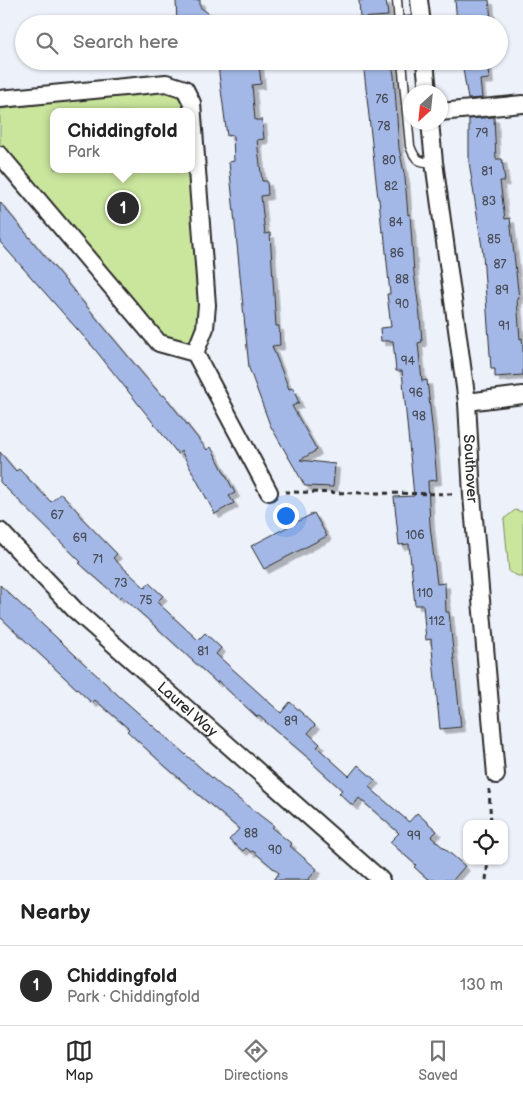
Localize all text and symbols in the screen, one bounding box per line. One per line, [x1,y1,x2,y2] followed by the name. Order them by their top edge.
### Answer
[15,15,508,70] search box
[33,29,61,57] icon: search
[73,31,178,54] text: Search here
[403,85,448,130] north arrow
[375,92,389,107] house number: 76
[50,108,195,173] popup
[378,119,390,134] house number: 78
[68,120,177,143] text: Chiddingfold
[476,126,488,141] house number: 79
[68,143,100,162] text: Park
[382,153,396,168] house number: 80
[481,164,493,179] house number: 81
[384,179,398,194] house number: 82
[107,189,139,227] pin: 1
[482,194,496,209] house number: 83
[389,215,404,230] house number: 84
[487,232,501,247] house number: 85
[390,246,404,261] house number: 86
[494,257,507,272] house number: 87
[395,272,409,287] house number: 88
[495,283,509,298] house number: 89
[395,297,409,312] house number: 90
[498,319,510,334] house number: 91
[401,354,416,369] house number: 94
[409,386,423,401] house number: 96
[412,409,426,424] house number: 98
[459,434,482,504] street label: Southover
[273,503,299,529] your location
[50,508,64,523] house number: 67
[405,528,425,543] house number: 106
[73,531,87,546] house number: 69
[93,552,103,567] house number: 71
[114,576,128,591] house number: 73
[417,586,433,601] house number: 110
[140,593,153,608] house number: 75
[429,614,445,629] house number: 112
[197,644,209,659] house number: 81
[153,678,222,741] street label: Laurel Way
[284,714,298,729] house number: 89
[463,820,508,865] map controls
[463,820,508,865] button: locate
[244,826,258,841] house number: 88
[407,829,421,844] house number: 99
[268,843,282,858] house number: 90
[20,900,90,925] text: Nearby
[67,965,177,988] text: Chiddingfold
[33,976,39,995] text: 1
[460,976,503,995] text: 130 m
[67,988,200,1007] text: Park · Chiddingfold
[65,1037,93,1084] tab: Map
[224,1037,288,1084] tab: Directions
[418,1037,458,1084] tab: Saved

